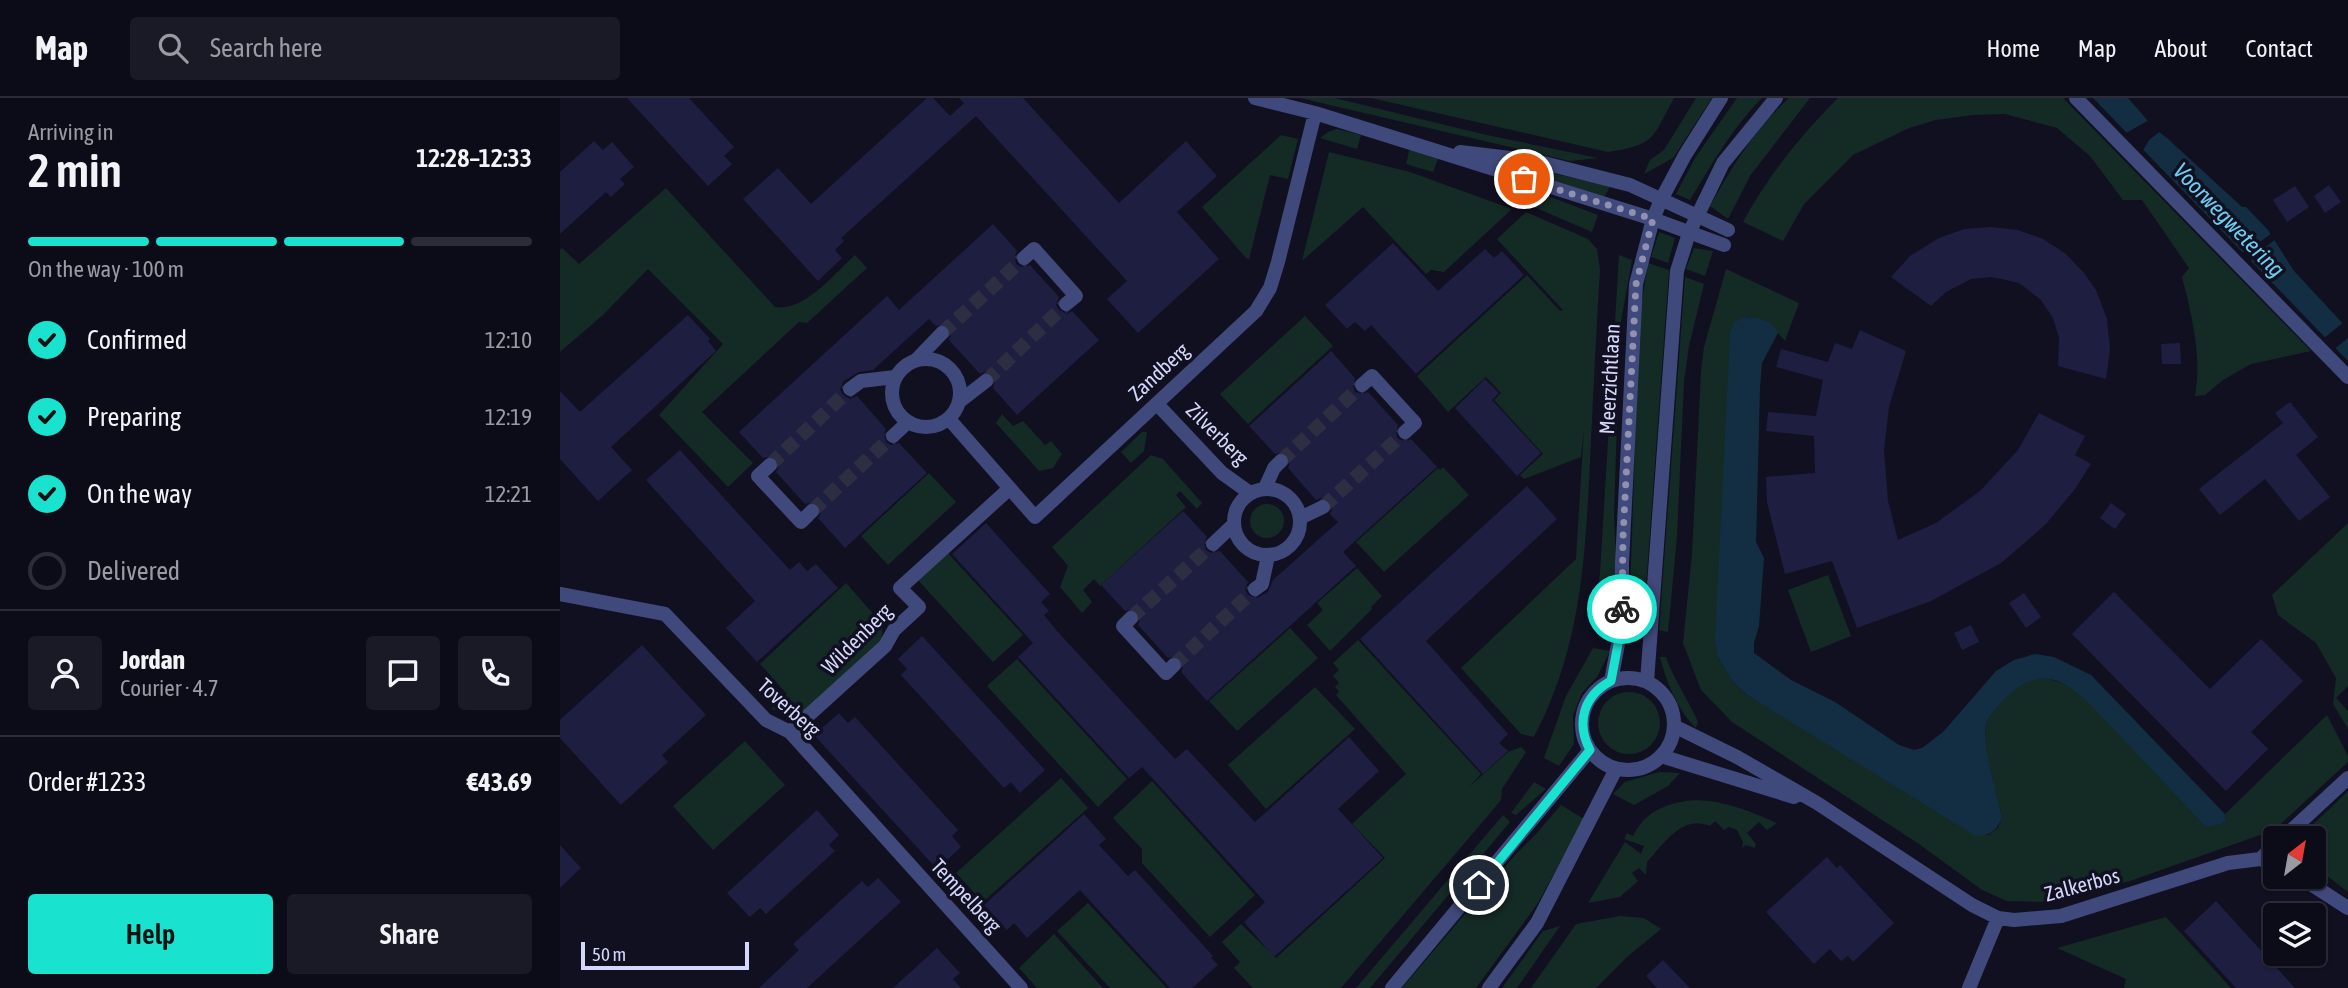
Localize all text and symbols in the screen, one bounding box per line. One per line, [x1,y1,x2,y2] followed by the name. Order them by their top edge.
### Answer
[130,17,620,80] search box
[35,29,88,67] text: Map
[154,29,192,67] icon: search
[210,33,322,63] text: Search here
[1986,35,2040,62] text: Home
[2078,35,2116,62] text: Map
[2154,35,2207,62] text: About
[2245,35,2313,62] text: Contact
[28,119,114,145] text: Arriving in
[416,143,532,173] text: 12:28–12:33
[28,144,122,197] text: 2 min
[1494,149,1554,209] pin
[2168,158,2290,282] water label: Voorwegwetering
[1505,160,1543,198] icon: bag
[28,256,184,282] text: On the way · 100 m
[28,321,66,359] icon: check
[1594,323,1624,435] street label: Meerzichtlaan
[87,325,187,355] text: Confirmed
[485,327,532,353] text: 12:10
[1123,337,1193,405] street label: Zandberg
[1182,397,1254,469] street label: Zilverberg
[28,398,66,436] icon: check
[87,402,181,432] text: Preparing
[485,404,532,430] text: 12:19
[28,475,66,513] icon: check
[87,479,192,509] text: On the way
[485,481,532,507] text: 12:21
[87,556,180,586] text: Delivered
[1587,574,1657,644] courier
[1603,590,1641,628] icon: bike
[816,598,896,678] street label: Wildenberg
[28,636,102,710] button: person
[366,636,440,710] button: chat
[458,636,532,710] button: phone
[120,645,185,675] text: Jordan
[753,673,826,742] street label: Toverberg
[120,675,219,701] text: Courier · 4.7
[28,767,147,797] text: Order #1233
[467,767,532,797] text: €43.69
[2263,826,2326,889] north arrow
[2263,826,2326,966] map controls
[927,854,1007,937] street label: Tempelberg
[1449,855,1509,915] pin
[2042,863,2122,906] street label: Zalkerbos
[1460,866,1498,904] icon: home
[28,894,273,974] button: Help
[287,894,532,974] button: Share
[2263,903,2326,966] button: layers
[581,939,749,971] scale bar
[592,943,626,965] text: 50 m

